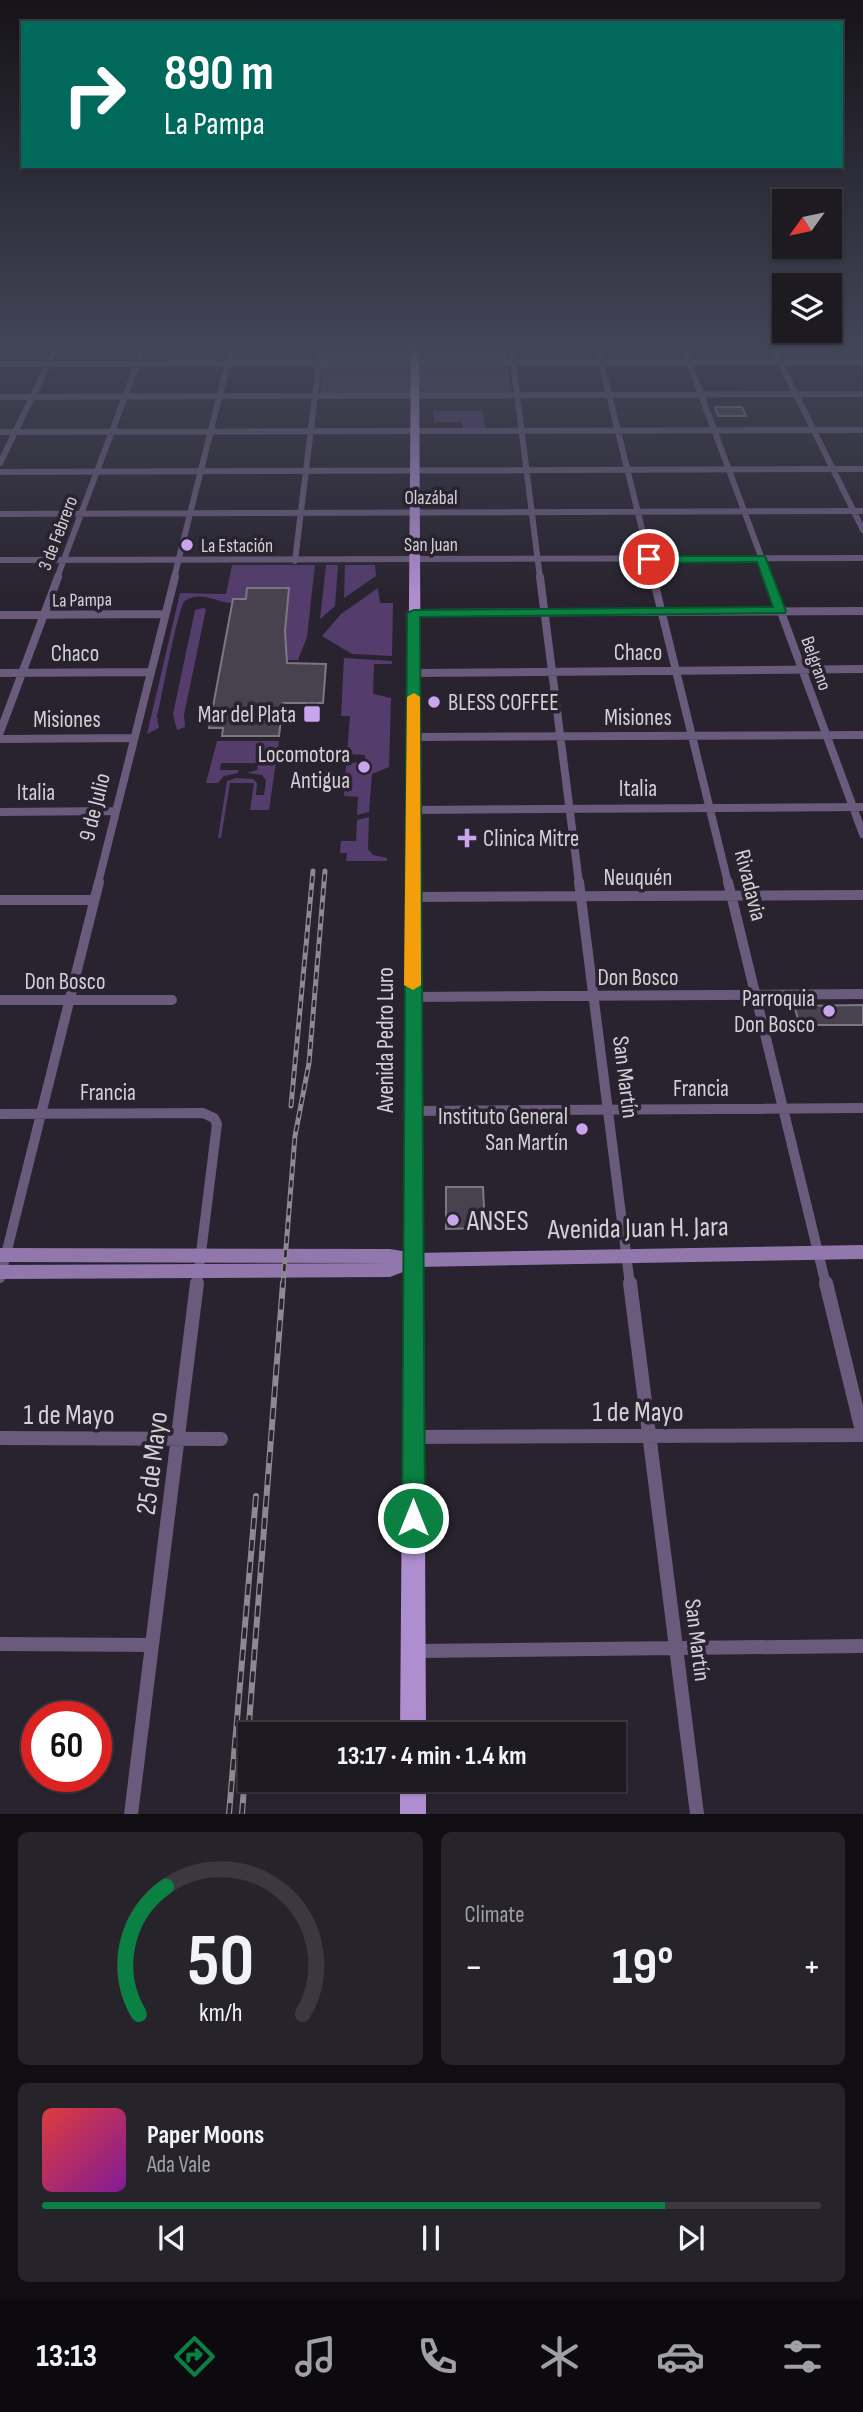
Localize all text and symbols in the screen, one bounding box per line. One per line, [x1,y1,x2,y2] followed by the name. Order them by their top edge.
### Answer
[164,45,274,104] text: 890 m
[49,49,140,140] icon: right
[164,105,265,144] text: La Pampa
[772,189,842,259] north arrow
[772,189,842,343] map controls
[772,273,842,343] button: layers
[404,487,458,510] street label: Olazábal
[34,493,83,574] street label: 3 de Febrero
[619,529,679,589] pin
[404,534,458,557] street label: San Juan
[201,535,273,558] place label: La Estación
[179,537,195,553] marker: La Estación
[630,540,668,578] icon: arrive
[52,588,112,613] street label: La Pampa
[795,633,836,694] street label: Belgrano
[614,639,662,667] street label: Chaco
[51,640,99,668] street label: Chaco
[448,689,559,717] place label: BLESS COFFEE
[426,694,442,710] marker: BLESS COFFEE
[198,701,296,729] place label: Mar del Plata
[302,704,322,724] marker: Mar del Plata
[604,704,672,732] street label: Misiones
[33,706,101,734] street label: Misiones
[258,741,350,795] place label: Locomotora Antigua
[356,759,372,775] marker: Locomotora Antigua
[73,770,117,844] street label: 9 de Julio
[619,775,657,803] street label: Italia
[17,779,55,807] street label: Italia
[483,825,579,853] place label: Clinica Mitre
[457,828,477,848] marker: Clinica Mitre
[728,847,772,924] street label: Rivadavia
[604,864,672,892] street label: Neuquén
[597,964,679,992] street label: Don Bosco
[372,967,400,1114] street label: Avenida Pedro Luro
[24,968,106,996] street label: Don Bosco
[734,985,815,1039] place label: Parroquia Don Bosco
[821,1003,837,1019] marker: Parroquia Don Bosco
[606,1034,644,1120] street label: San Martín
[673,1075,729,1103] street label: Francia
[80,1079,136,1107] street label: Francia
[438,1103,568,1157] place label: Instituto General San Martín
[574,1121,590,1137] marker: Instituto General San Martín
[466,1205,529,1238] place label: ANSES
[546,1210,729,1247] street label: Avenida Juan H. Jara
[445,1212,461,1228] marker: ANSES
[592,1396,684,1429] street label: 1 de Mayo
[23,1399,115,1432] street label: 1 de Mayo
[130,1410,175,1517] street label: 25 de Mayo
[376,1481,450,1555] position arrow
[678,1597,716,1683] street label: San Martín
[21,1701,112,1792] speed limit sign: 60
[337,1741,527,1772] text: 13:17 · 4 min · 1.4 km
[465,1901,524,1929] text: Climate
[187,1919,254,2007] text: 50
[612,1936,673,1999] text: 19°
[465,1945,483,1990] text: −
[802,1945,821,1990] text: +
[199,1998,242,2029] text: km/h
[147,2120,264,2151] text: Paper Moons
[147,2151,211,2179] text: Ada Vale
[153,2219,191,2257] icon: previous
[412,2219,450,2257] icon: pause
[672,2219,710,2257] icon: next
[170,2332,219,2381] icon: directions
[291,2332,340,2381] icon: music
[413,2332,462,2381] icon: phone
[535,2332,584,2381] icon: climate
[656,2332,705,2381] icon: car
[778,2332,827,2381] icon: filters
[36,2337,97,2376] text: 13:13

